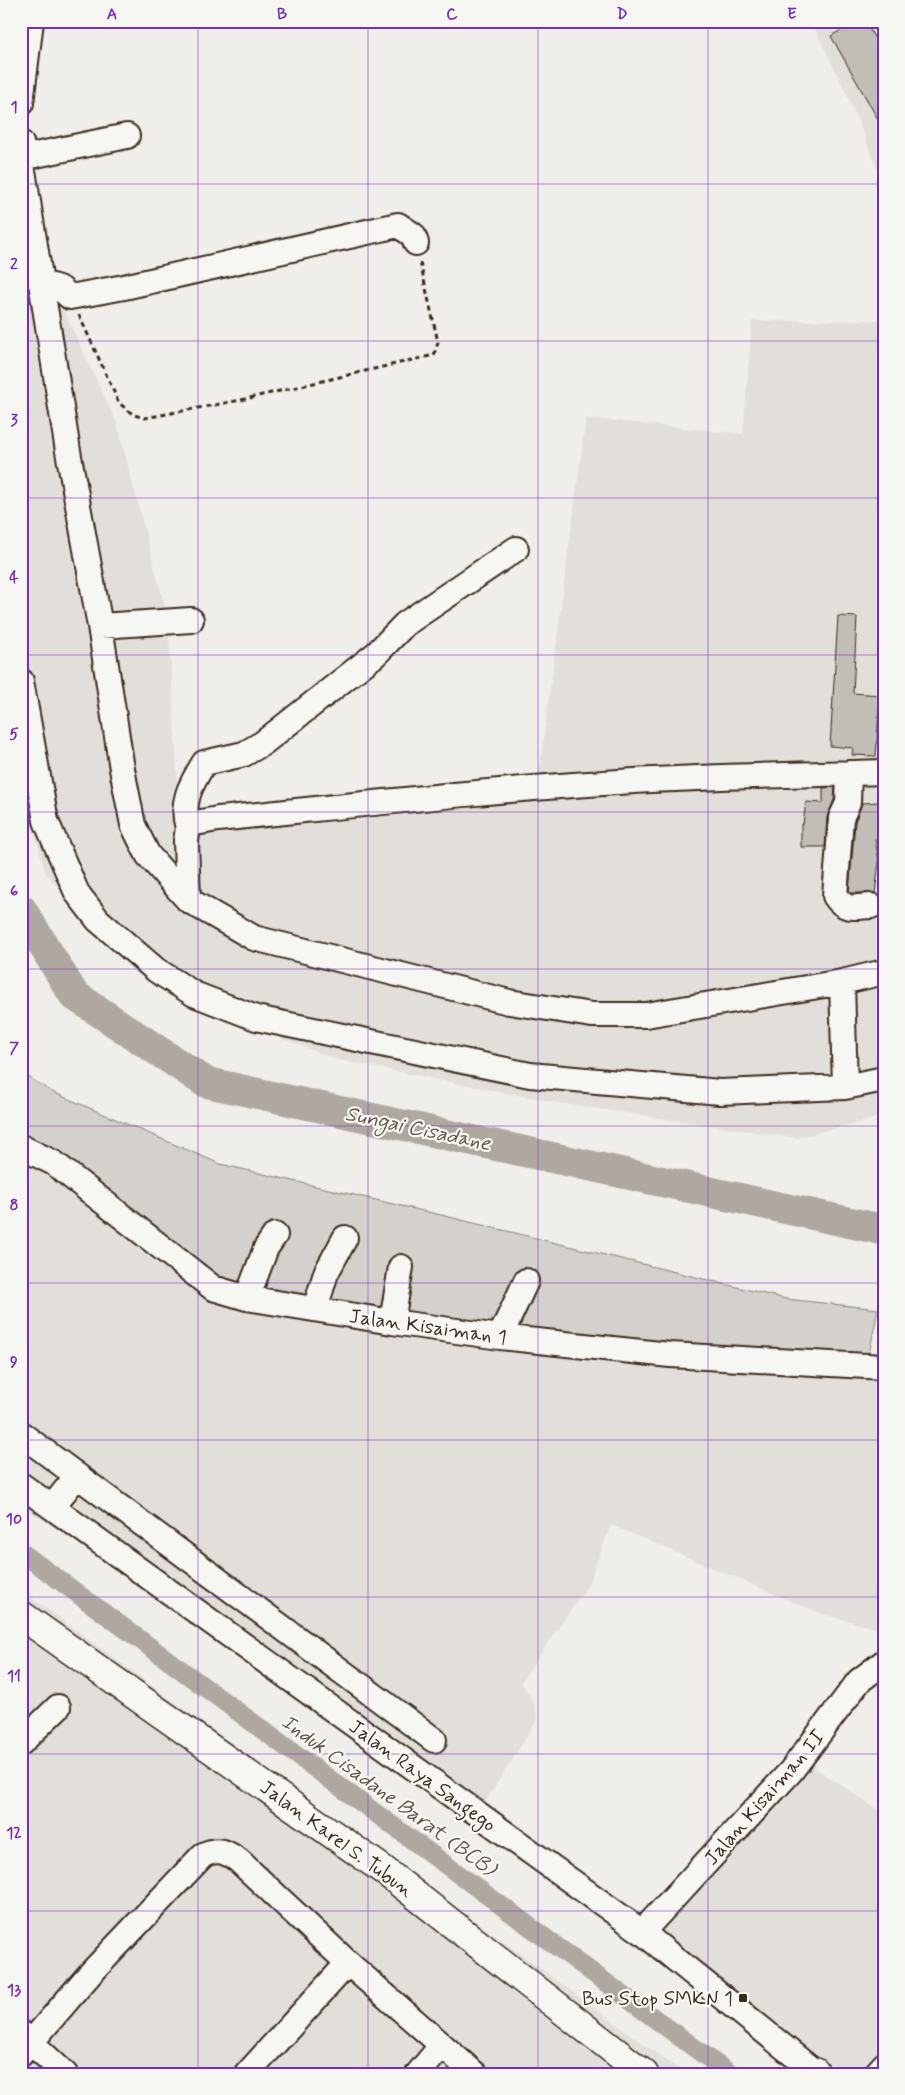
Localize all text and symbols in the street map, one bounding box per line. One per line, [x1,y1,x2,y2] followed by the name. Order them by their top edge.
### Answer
[107,4,117,25] text: A
[277,4,287,25] text: B
[446,4,458,25] text: C
[616,4,628,25] text: D
[787,4,797,25] text: E
[10,97,18,118] text: 1
[10,254,18,275] text: 2
[10,410,18,431] text: 3
[9,567,19,588] text: 4
[9,724,19,745] text: 5
[10,881,18,902] text: 6
[9,1038,19,1059] text: 7
[342,1100,494,1160] water label: Sungai Cisadane
[9,1195,19,1216] text: 8
[347,1303,508,1352] street label: Jalan Kisaiman 1
[10,1352,18,1373] text: 9
[6,1509,22,1530] text: 10
[7,1666,21,1687] text: 11
[275,1708,503,1885] water label: Induk Cisadane Barat (BCB)
[342,1714,501,1840] street label: Jalan Raya Sangego
[699,1724,832,1872] street label: Jalan Kisaiman II
[254,1774,419,1904] street label: Jalan Karel S. Tubun
[6,1823,22,1844] text: 12
[7,1980,21,2001] text: 13
[582,1986,733,2013] place label: Bus Stop SMKN 1
[737,1992,749,2004] marker: Bus Stop SMKN 1

